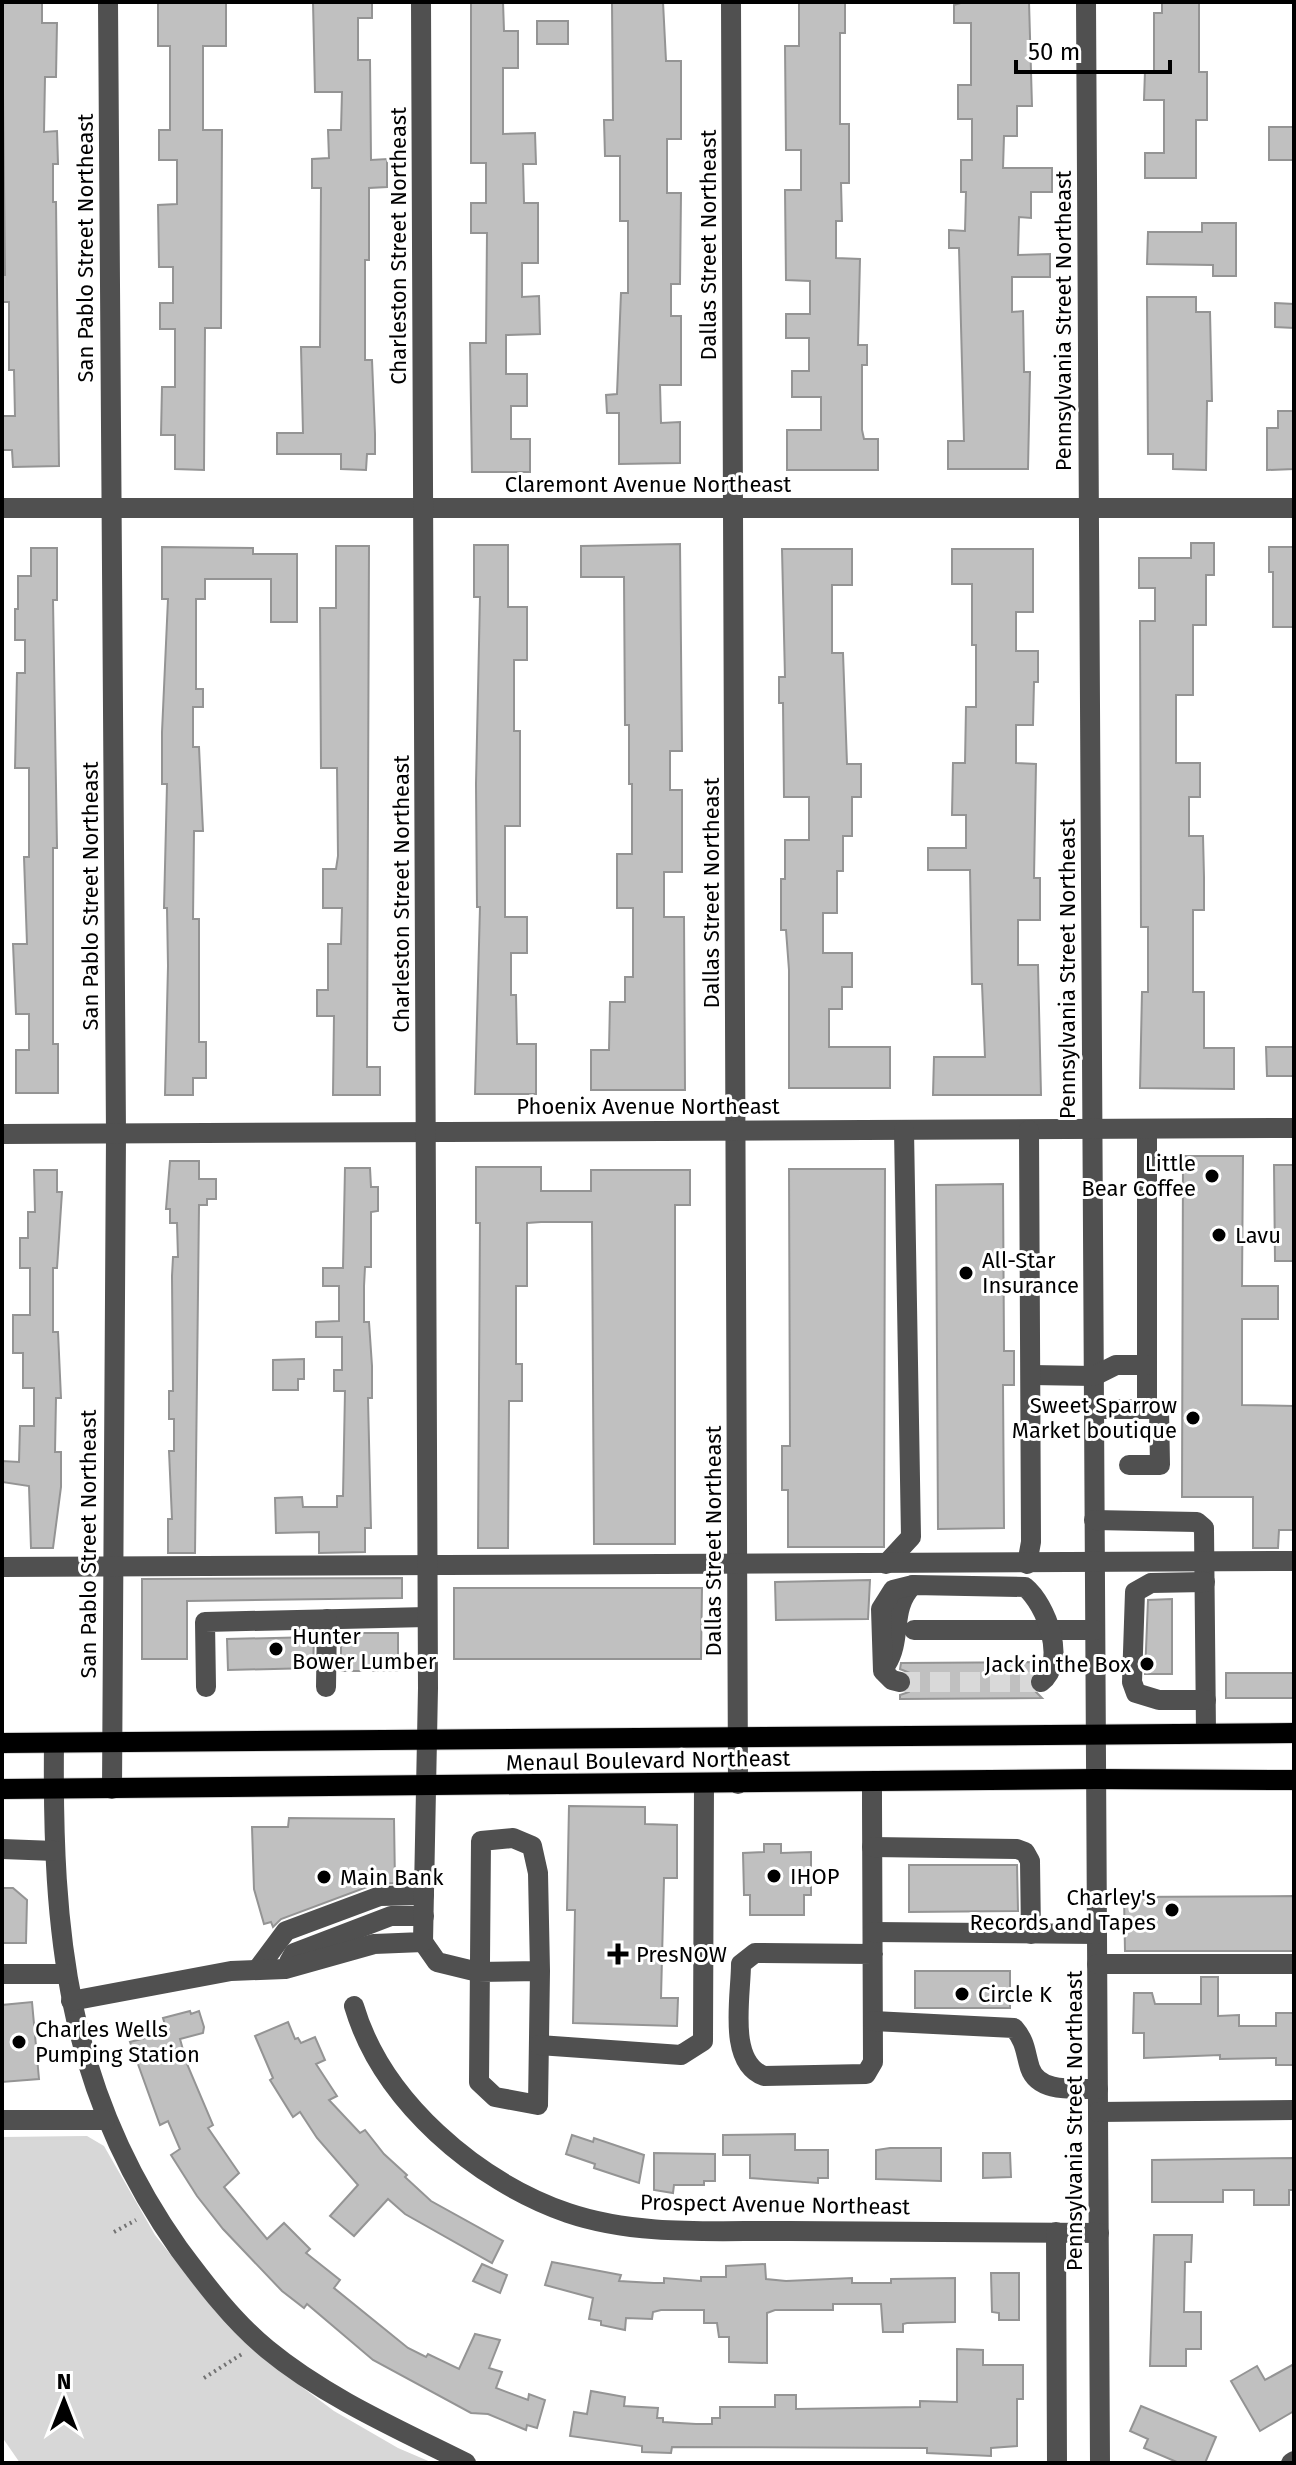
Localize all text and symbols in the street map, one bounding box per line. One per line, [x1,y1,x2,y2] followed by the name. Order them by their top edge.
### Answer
[1016,24,1170,74] scale bar
[1028,38,1080,66] text: 50 m
[385,107,412,385] street label: Charleston Street Northeast
[72,114,99,382] street label: San Pablo Street Northeast
[695,130,722,360] street label: Dallas Street Northeast
[1050,171,1077,471] street label: Pennsylvania Street Northeast
[505,471,791,498] street label: Claremont Avenue Northeast
[388,755,415,1033] street label: Charleston Street Northeast
[77,762,104,1030] street label: San Pablo Street Northeast
[698,778,725,1008] street label: Dallas Street Northeast
[1054,819,1081,1119] street label: Pennsylvania Street Northeast
[516,1093,780,1120] street label: Phoenix Avenue Northeast
[1081,1150,1196,1202] place label: Little Bear Coffee
[1203,1167,1221,1185] marker: Little Bear Coffee
[1235,1222,1281,1249] place label: Lavu
[1210,1226,1228,1244] marker: Lavu
[982,1247,1079,1299] place label: All-Star Insurance
[957,1264,975,1282] marker: All-Star Insurance
[1012,1392,1177,1444] place label: Sweet Sparrow Market boutique
[1184,1409,1202,1427] marker: Sweet Sparrow Market boutique
[75,1410,102,1678] street label: San Pablo Street Northeast
[700,1426,727,1656] street label: Dallas Street Northeast
[292,1623,437,1675] place label: Hunter Bower Lumber
[267,1640,285,1658] marker: Hunter Bower Lumber
[984,1651,1131,1678] place label: Jack in the Box
[1138,1655,1156,1673] marker: Jack in the Box
[506,1745,791,1776] street label: Menaul Boulevard Northeast
[790,1863,840,1890] place label: IHOP
[340,1864,444,1891] place label: Main Bank
[765,1867,783,1885] marker: IHOP
[315,1868,333,1886] marker: Main Bank
[970,1884,1156,1936] place label: Charley's Records and Tapes
[1163,1901,1181,1919] marker: Charley's Records and Tapes
[636,1941,727,1968] place label: PresNOW
[607,1943,629,1965] marker: PresNOW
[1061,1971,1088,2271] street label: Pennsylvania Street Northeast
[978,1981,1052,2008] place label: Circle K
[953,1985,971,2003] marker: Circle K
[35,2016,200,2068] place label: Charles Wells Pumping Station
[10,2033,28,2051] marker: Charles Wells Pumping Station
[640,2189,910,2220] street label: Prospect Avenue Northeast
[24,2361,104,2441] north arrow
[57,2368,71,2395] text: N

